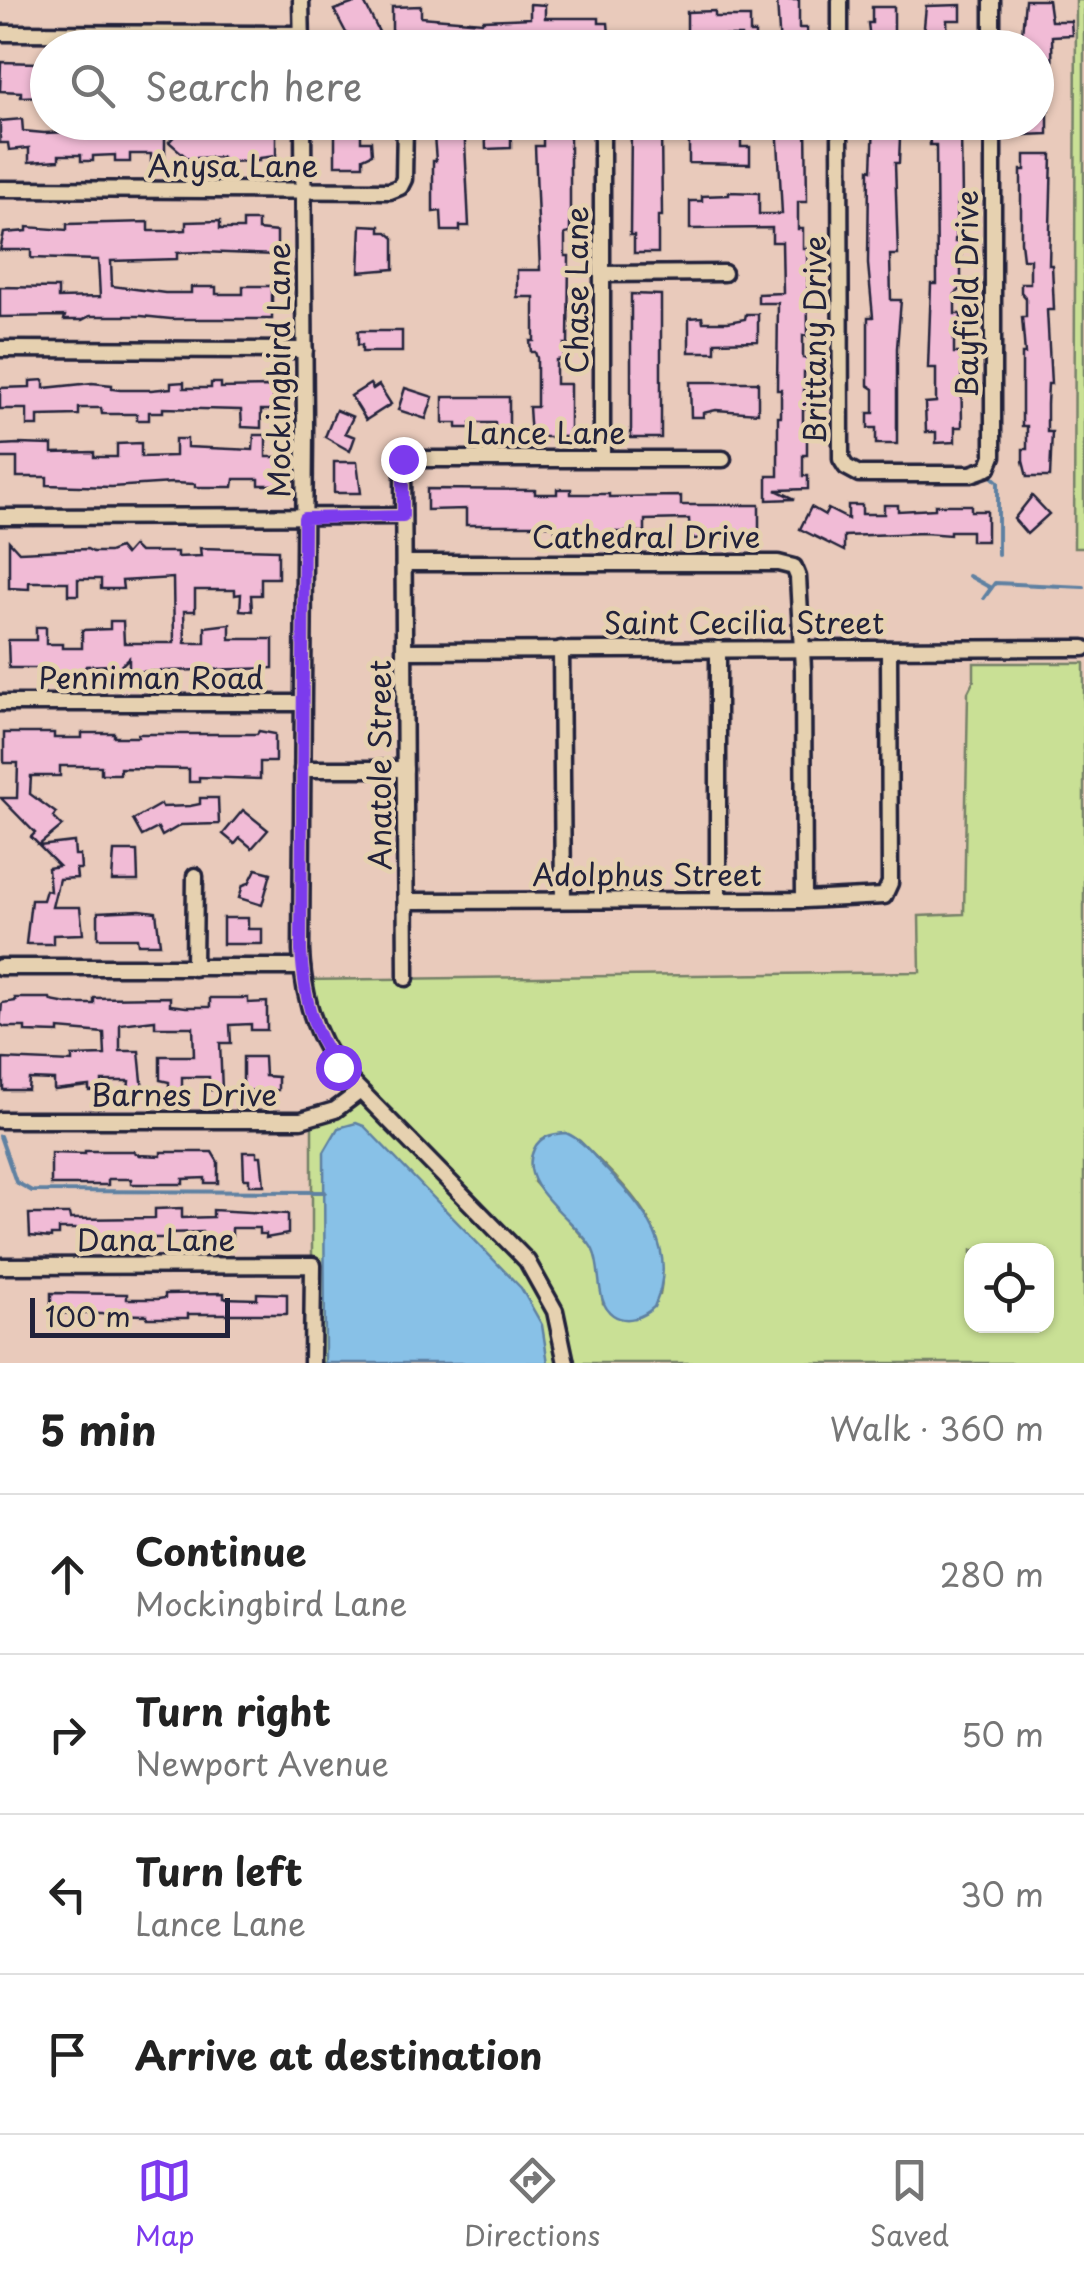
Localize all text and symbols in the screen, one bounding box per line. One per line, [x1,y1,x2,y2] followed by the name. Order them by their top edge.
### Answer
[30,30,1054,140] search box
[145,57,362,114] text: Search here
[65,58,120,113] icon: search
[148,142,318,187] street label: Anysa Lane
[943,190,988,398] street label: Bayfield Drive
[553,206,598,374] street label: Chase Lane
[791,236,836,444] street label: Brittany Drive
[255,242,300,498] street label: Mockingbird Lane
[466,409,626,454] street label: Lance Lane
[381,437,427,483] route end
[532,513,760,558] street label: Cathedral Drive
[604,599,884,644] street label: Saint Cecilia Street
[38,654,264,699] street label: Penniman Road
[356,660,401,870] street label: Anatole Street
[532,851,762,896] street label: Adolphus Street
[316,1045,362,1091] route start
[91,1071,277,1116] street label: Barnes Drive
[77,1216,235,1261] street label: Dana Lane
[964,1243,1054,1333] map controls
[964,1243,1054,1333] button: locate
[30,1293,230,1338] scale bar
[45,1294,131,1337] text: 100 m
[40,1397,157,1460] text: 5 min
[830,1404,1044,1452] text: Walk · 360 m
[135,1522,306,1579] text: Continue
[40,1547,95,1602] icon: ahead
[940,1550,1044,1598] text: 280 m
[135,1579,407,1627] text: Mockingbird Lane
[135,1682,331,1739] text: Turn right
[40,1707,95,1762] icon: right
[961,1710,1044,1758] text: 50 m
[135,1739,389,1787] text: Newport Avenue
[135,1842,303,1899] text: Turn left
[40,1867,95,1922] icon: left
[960,1870,1044,1918] text: 30 m
[135,1899,306,1947] text: Lance Lane
[135,2026,543,2083] text: Arrive at destination
[40,2027,95,2082] icon: arrive
[135,2153,195,2256] tab: Map
[464,2153,600,2256] tab: Directions
[870,2153,949,2256] tab: Saved

